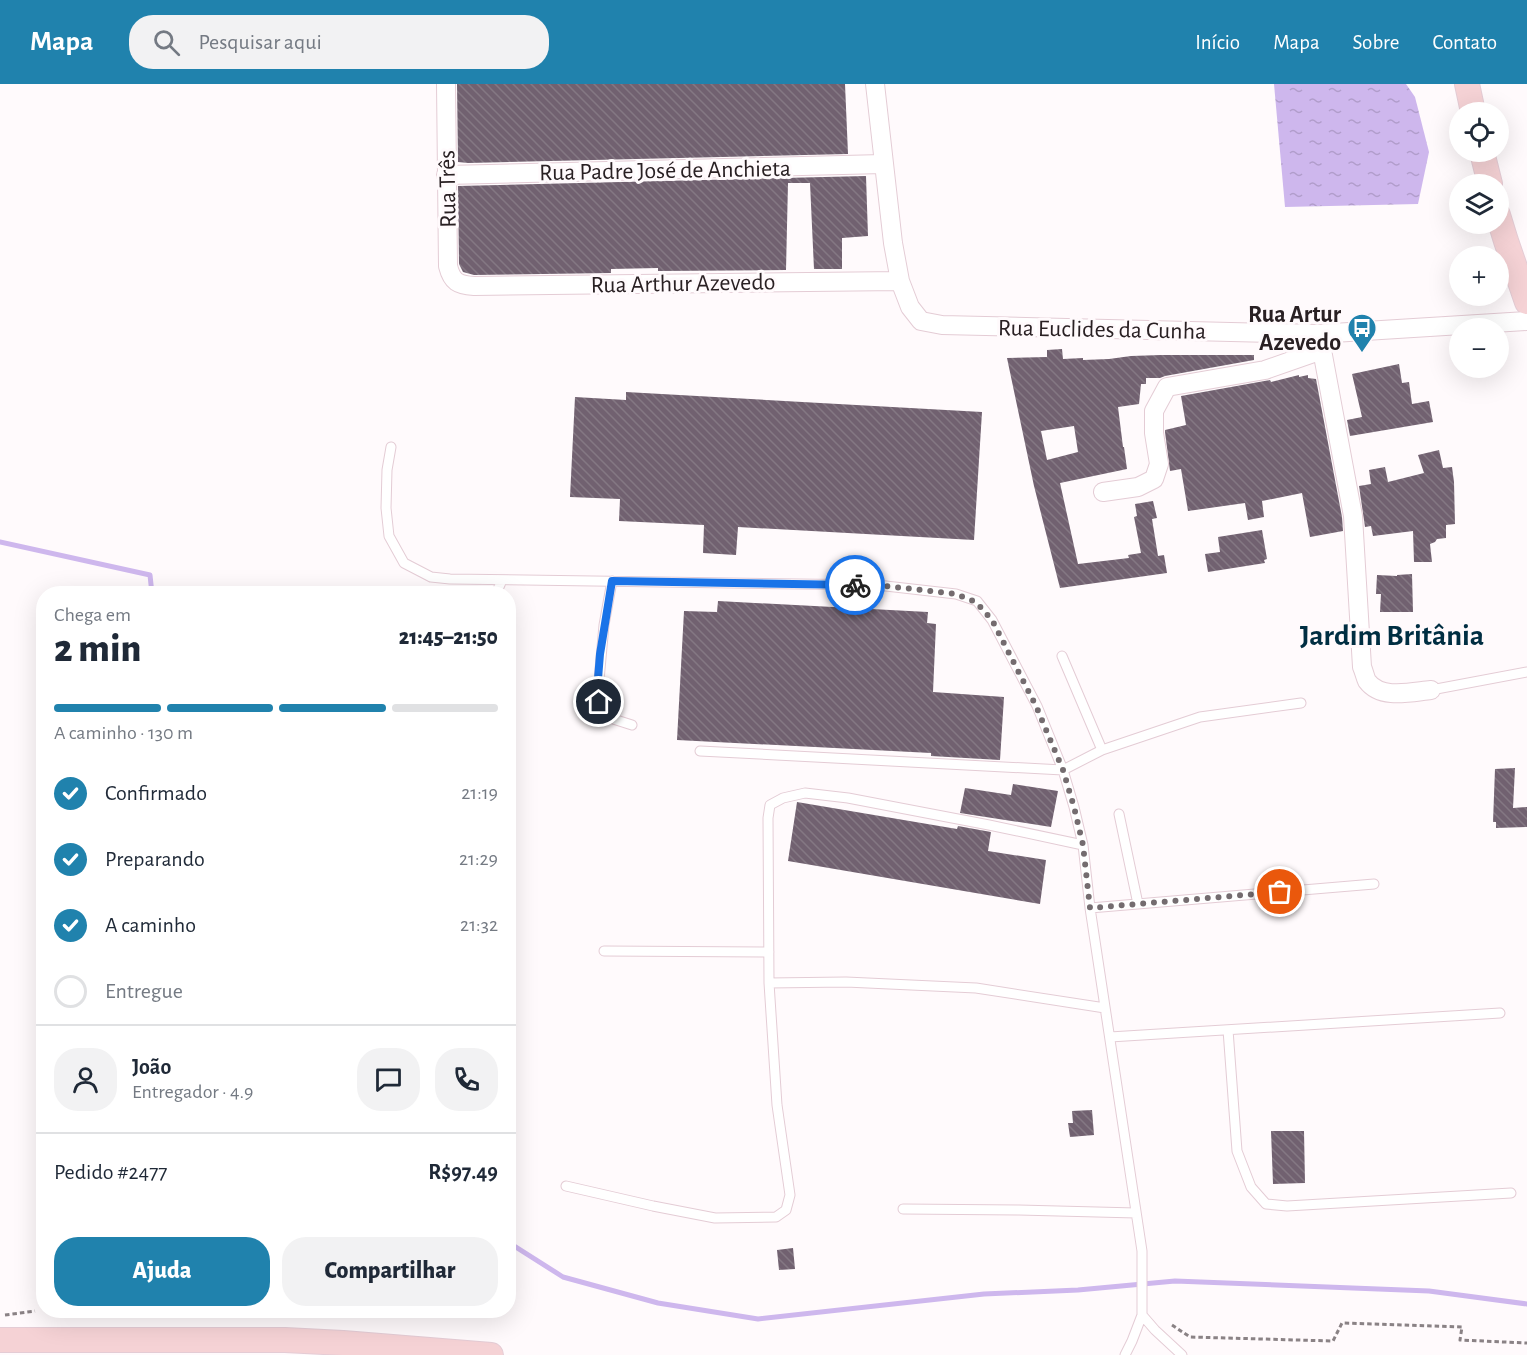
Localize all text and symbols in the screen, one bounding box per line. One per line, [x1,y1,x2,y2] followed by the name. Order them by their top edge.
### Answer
[129,15,549,69] search box
[150,26,183,59] icon: search
[30,28,93,56] text: Mapa
[198,31,322,53] text: Pesquisar aqui
[1195,32,1240,53] text: Início
[1273,32,1320,53] text: Mapa
[1353,32,1399,53] text: Sobre
[1432,32,1497,53] text: Contato
[1449,102,1509,378] map controls
[1449,102,1509,162] button: locate
[435,150,461,228] street label: Rua Três
[539,157,791,185] street label: Rua Padre José de Anchieta
[1449,174,1509,234] button: layers
[1449,246,1509,306] button: +
[590,270,776,298] street label: Rua Arthur Azevedo
[1248,303,1342,355] place label: Rua Artur Azevedo
[1346,312,1378,354] bus stop icon: Rua Artur Azevedo
[998,316,1206,344] street label: Rua Euclides da Cunha
[1449,318,1509,378] button: −
[825,555,885,615] courier
[839,569,872,602] icon: bike
[54,605,131,625] text: Chega em
[1300,621,1484,651] district label: Jardim Britânia
[399,626,498,648] text: 21:45–21:50
[54,630,141,669] text: 2 min
[573,676,624,727] pin
[582,685,615,718] icon: home
[54,723,193,743] text: A caminho · 130 m
[54,777,87,810] icon: check
[105,782,207,804] text: Confirmado
[461,783,498,803] text: 21:19
[54,843,87,876] icon: check
[105,848,205,870] text: Preparando
[459,849,498,869] text: 21:29
[1254,866,1305,917] pin
[1263,875,1296,908] icon: bag
[54,909,87,942] icon: check
[105,914,196,936] text: A caminho
[460,915,498,935] text: 21:32
[105,980,183,1002] text: Entregue
[54,1048,117,1111] button: person
[357,1048,420,1111] button: chat
[435,1048,498,1111] button: phone
[132,1056,171,1078] text: João
[132,1082,254,1102] text: Entregador · 4.9
[54,1161,168,1183] text: Pedido #2477
[428,1161,498,1183] text: R$97.49
[54,1237,270,1306] button: Ajuda
[282,1237,498,1306] button: Compartilhar

